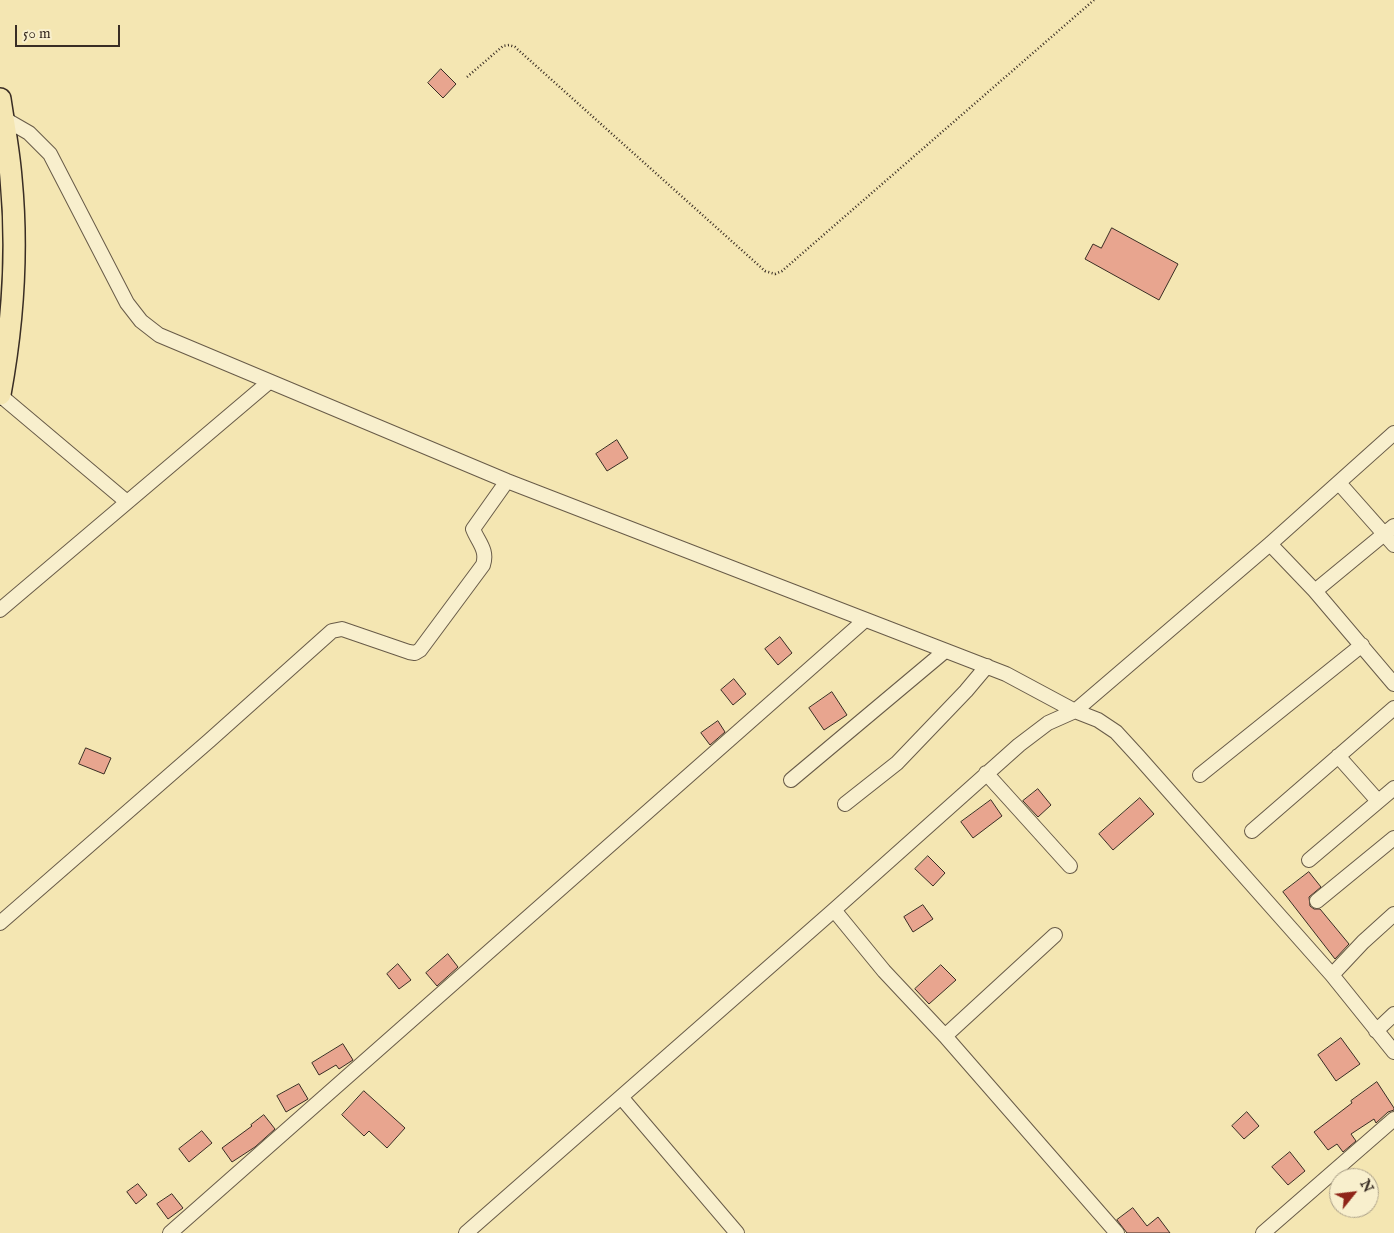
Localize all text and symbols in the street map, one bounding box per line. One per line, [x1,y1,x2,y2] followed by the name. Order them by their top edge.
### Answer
[18,15,122,47] scale bar
[23,24,51,43] text: 50 m
[1329,1168,1379,1218] north arrow
[1355,1177,1377,1196] text: N

